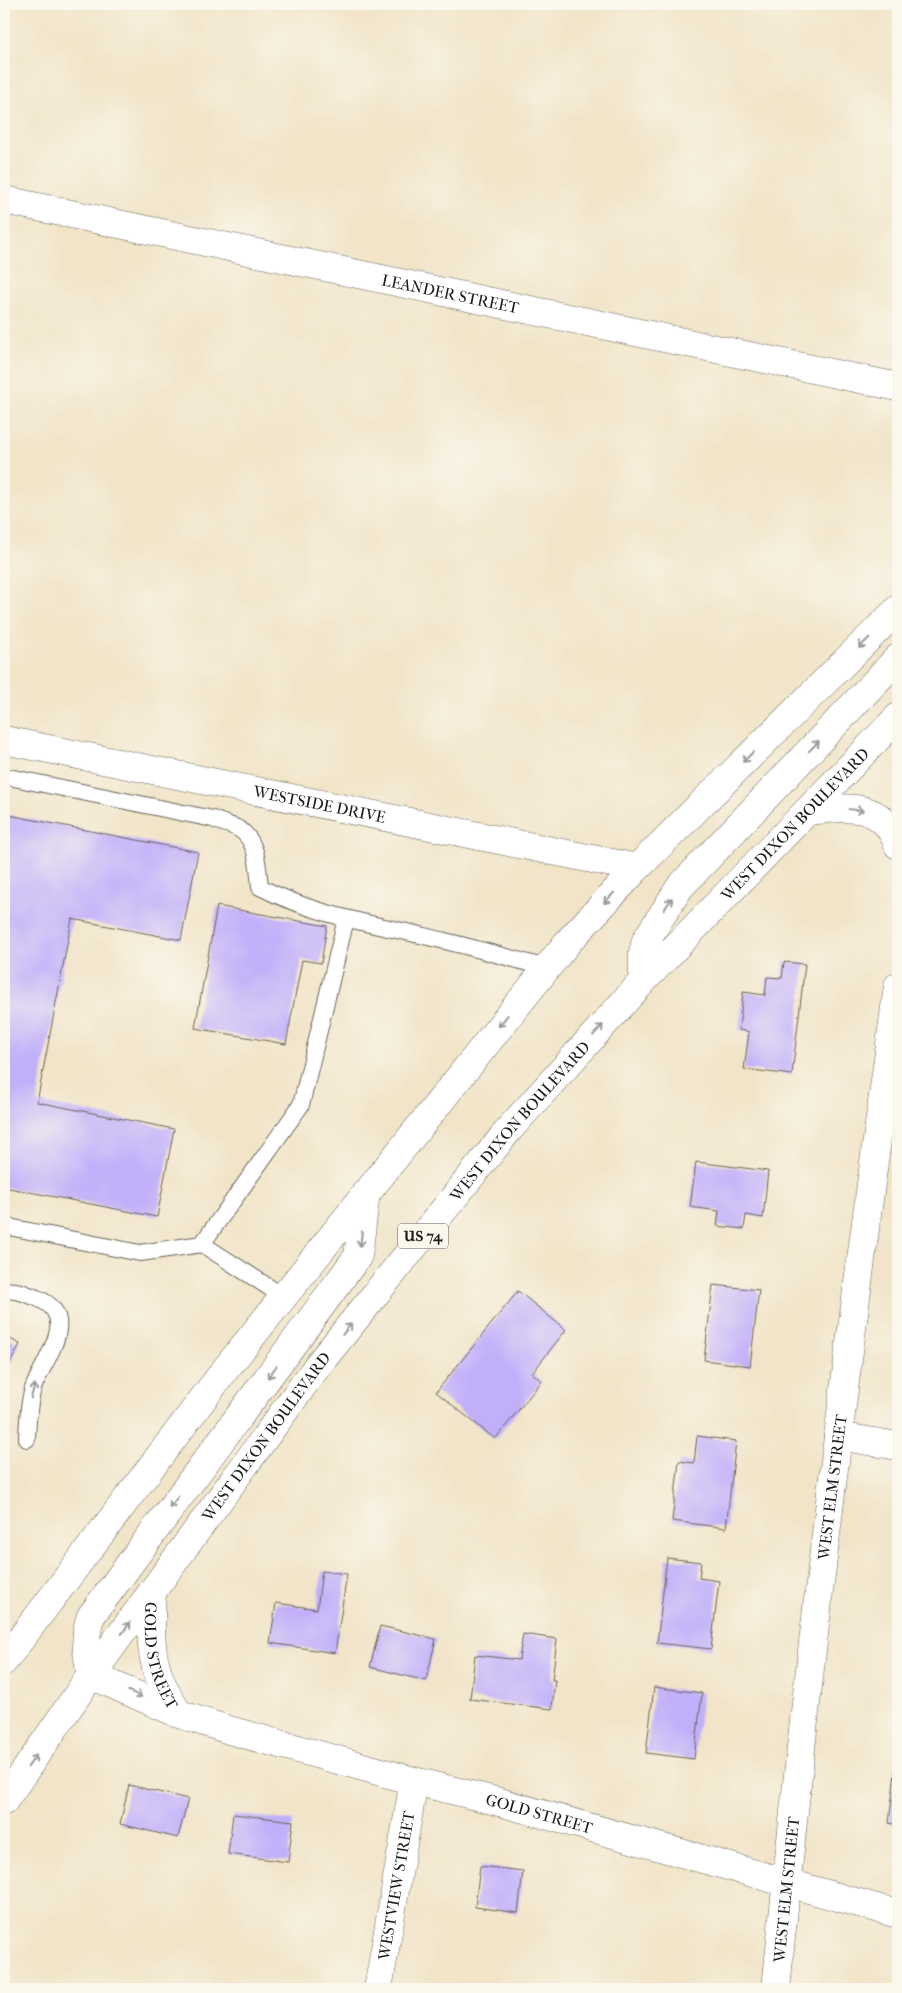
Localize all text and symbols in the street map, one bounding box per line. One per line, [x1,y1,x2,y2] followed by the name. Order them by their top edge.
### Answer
[380,270,521,317] street label: LEANDER STREET
[858,637,870,650] one-way arrow
[808,740,820,753] one-way arrow
[716,744,873,905] street label: WEST DIXON BOULEVARD
[742,751,754,763] one-way arrow
[251,781,388,826] street label: WESTSIDE DRIVE
[848,805,864,815] one-way arrow
[603,891,615,904] one-way arrow
[663,898,673,912] one-way arrow
[498,1014,509,1027] one-way arrow
[592,1024,604,1037] one-way arrow
[445,1037,594,1205] street label: WEST DIXON BOULEVARD
[398,1224,448,1248] road number: US 74
[355,1230,365,1246] one-way arrow
[342,1323,353,1336] one-way arrow
[197,1348,334,1525] street label: WEST DIXON BOULEVARD
[266,1365,277,1378] one-way arrow
[29,1383,39,1399] one-way arrow
[813,1413,850,1562] street label: WEST ELM STREET
[169,1495,180,1508] one-way arrow
[141,1602,183,1712] street label: GOLD STREET
[120,1622,131,1635] one-way arrow
[127,1690,142,1700] one-way arrow
[27,1754,37,1768] one-way arrow
[484,1789,595,1837] street label: GOLD STREET
[373,1809,418,1963] street label: WESTVIEW STREET
[769,1815,803,1964] street label: WEST ELM STREET

